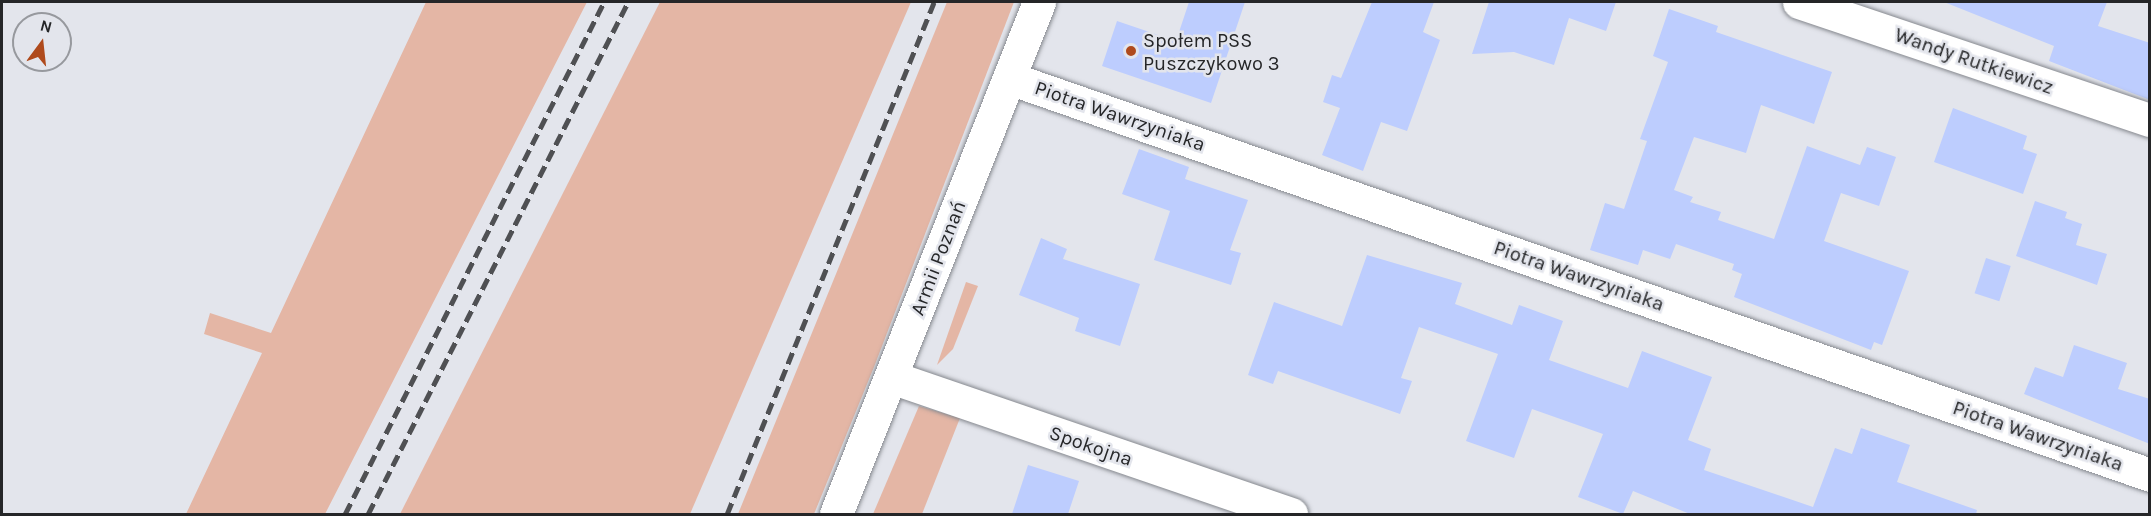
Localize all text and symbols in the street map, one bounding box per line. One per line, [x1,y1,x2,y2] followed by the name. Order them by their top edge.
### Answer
[12,12,72,72] north arrow
[38,15,54,37] text: N
[1892,23,2056,99] street label: Wandy Rutkiewicz
[1143,28,1279,75] place label: Społem PSS Puszczykowo 3
[1124,44,1138,58] marker: Społem PSS Puszczykowo 3
[1032,76,1208,156] street label: Piotra Wawrzyniaka
[905,197,971,319] street label: Armii Poznań
[1491,236,1667,316] street label: Piotra Wawrzyniaka
[1950,396,2126,476] street label: Piotra Wawrzyniaka
[1046,421,1136,471] street label: Spokojna

